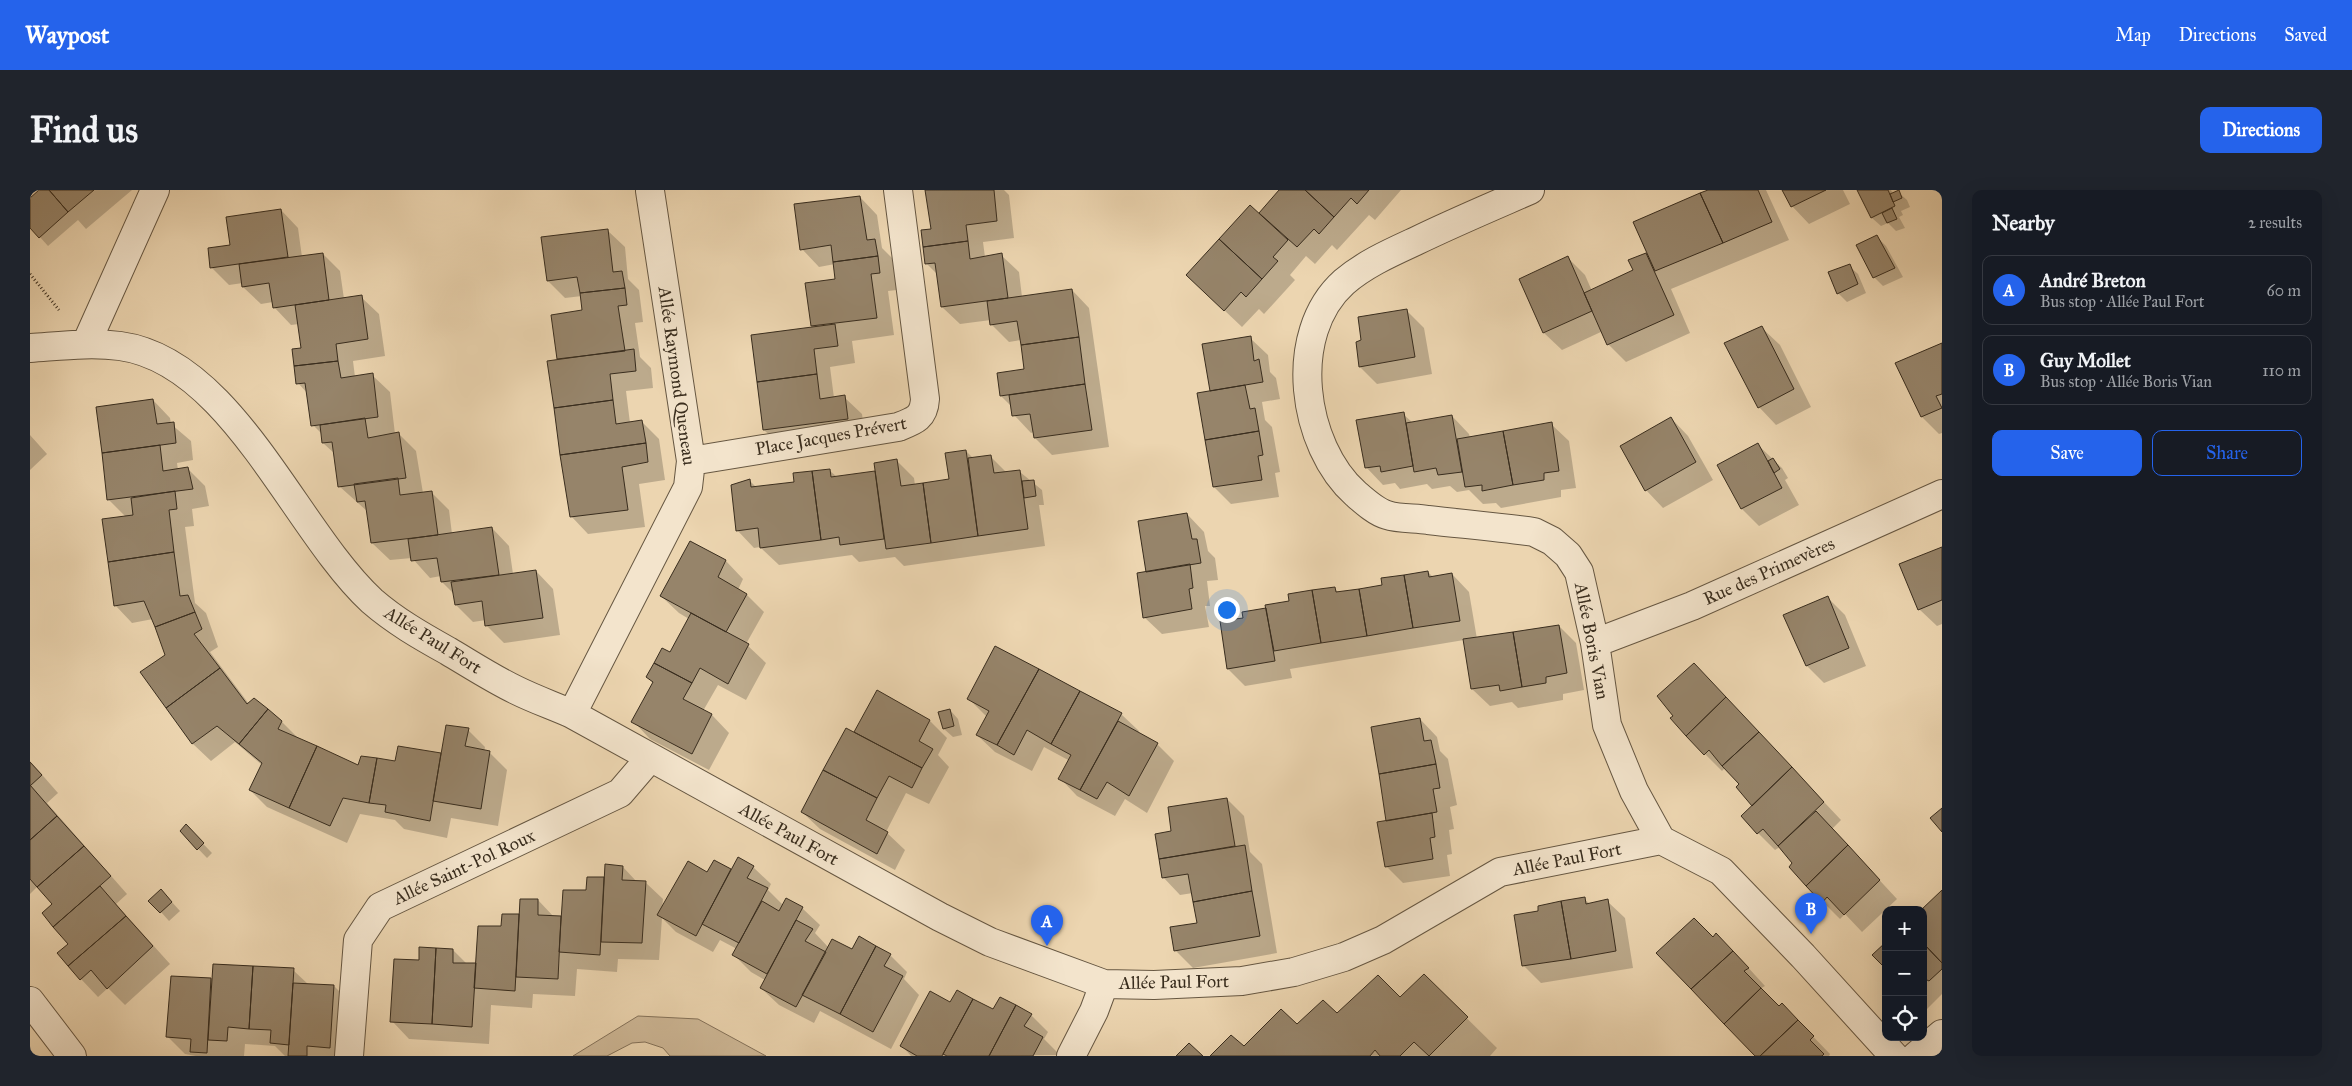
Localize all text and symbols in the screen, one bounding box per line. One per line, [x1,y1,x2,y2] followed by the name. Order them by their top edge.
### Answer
[25,20,109,50] text: Waypost
[2115,24,2151,46] text: Map
[2179,24,2256,46] text: Directions
[2284,24,2327,46] text: Saved
[2200,107,2322,153] button: Directions
[30,109,138,152] text: Find us
[1992,210,2055,236] text: Nearby
[2248,213,2302,232] text: 2 results
[2040,269,2146,292] text: André Breton
[2004,281,2014,300] text: A
[2267,281,2301,300] text: 60 m
[653,284,700,467] street label: Allée Raymond Queneau
[2040,292,2204,311] text: Bus stop · Allée Paul Fort
[2040,349,2131,372] text: Guy Mollet
[2004,361,2014,380] text: B
[2262,361,2301,380] text: 110 m
[2040,372,2212,391] text: Bus stop · Allée Boris Vian
[754,412,909,461] street label: Place Jacques Prévert
[1992,430,2142,476] button: Save
[2152,430,2302,476] button: Share
[1700,532,1838,610] street label: Rue des Primevères
[1570,580,1614,702] street label: Allée Boris Vian
[1214,597,1240,623] your location
[380,601,486,679] street label: Allée Paul Fort
[735,797,843,871] street label: Allée Paul Fort
[389,824,538,910] street label: Allée Saint-Pol Roux
[1510,838,1624,881] street label: Allée Paul Fort
[1795,893,1827,934] pin: B
[1031,905,1063,946] pin: A
[1882,906,1927,1041] map controls
[1882,906,1927,951] button: +
[1882,951,1927,996] button: −
[1118,970,1230,994] street label: Allée Paul Fort
[1882,996,1927,1041] button: locate

